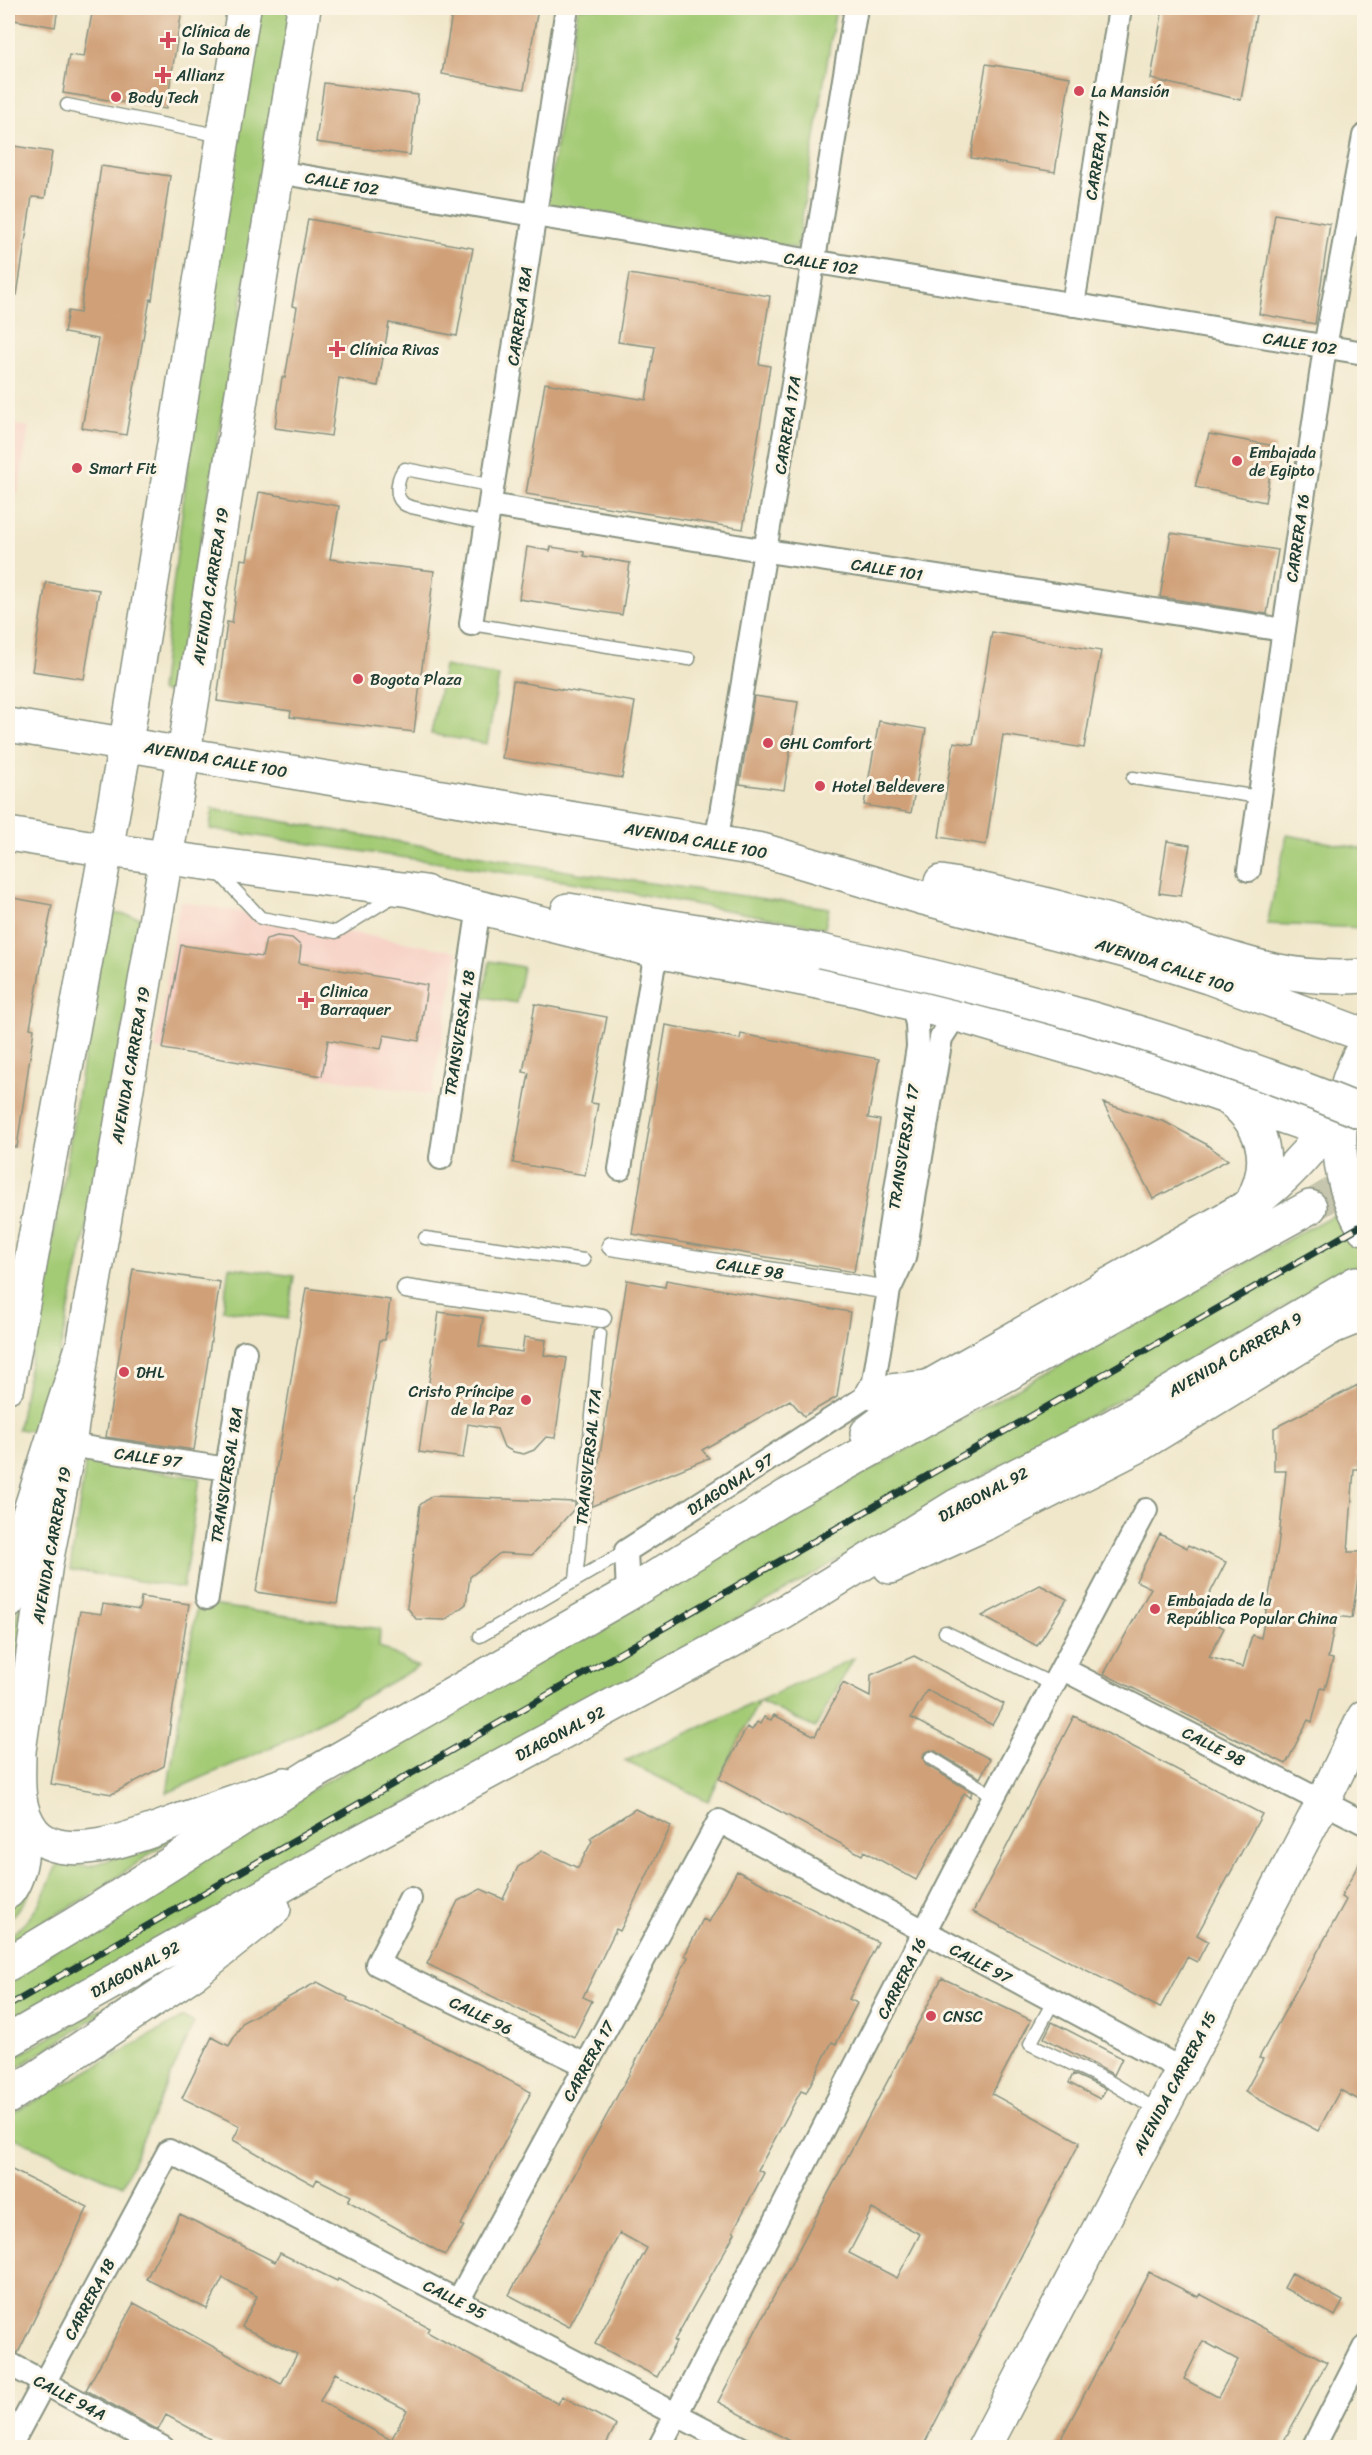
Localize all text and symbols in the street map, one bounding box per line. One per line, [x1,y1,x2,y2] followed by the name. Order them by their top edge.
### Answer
[182,17,251,64] place label: Clínica de la Sabana
[159,31,177,49] marker: Clínica de la Sabana
[175,61,225,90] place label: Allianz
[154,66,172,84] marker: Allianz
[1091,77,1170,106] place label: La Mansión
[128,83,199,112] place label: Body Tech
[1072,84,1086,98] marker: La Mansión
[109,90,123,104] marker: Body Tech
[1076,109,1119,202] street label: CARRERA 17
[303,163,381,204] street label: CALLE 102
[782,243,860,284] street label: CALLE 102
[498,265,541,368] street label: CARRERA 18A
[1261,323,1339,364] street label: CALLE 102
[350,335,440,364] place label: Clínica Rivas
[328,340,346,358] marker: Clínica Rivas
[765,374,810,476] street label: CARRERA 17A
[1249,438,1316,485] place label: Embajada de Egipto
[89,454,157,483] place label: Smart Fit
[1230,454,1244,468] marker: Embajada de Egipto
[70,461,84,475] marker: Smart Fit
[1277,492,1318,584] street label: CARRERA 16
[184,505,237,668] street label: AVENIDA CARRERA 19
[849,550,925,589] street label: CALLE 101
[370,665,463,694] place label: Bogota Plaza
[351,672,365,686] marker: Bogota Plaza
[780,729,872,758] place label: GHL Comfort
[141,732,290,786] street label: AVENIDA CALLE 100
[761,736,775,750] marker: GHL Comfort
[832,772,945,801] place label: Hotel Beldevere
[813,779,827,793] marker: Hotel Beldevere
[621,813,770,867] street label: AVENIDA CALLE 100
[1091,929,1238,1002] street label: AVENIDA CALLE 100
[435,968,484,1098] street label: TRANSVERSAL 18
[320,977,392,1024] place label: Clinica Barraquer
[102,984,159,1147] street label: AVENIDA CARRERA 19
[297,991,315,1009] marker: Clinica Barraquer
[879,1082,928,1212] street label: TRANSVERSAL 17
[714,1249,786,1288] street label: CALLE 98
[1161,1304,1308,1405] street label: AVENIDA CARRERA 9
[136,1358,165,1387] place label: DHL
[117,1365,131,1379] marker: DHL
[409,1377,514,1424] place label: Cristo Príncipe de la Paz
[567,1387,610,1527] street label: TRANSVERSAL 17A
[519,1393,533,1407] marker: Cristo Príncipe de la Paz
[201,1405,252,1545] street label: TRANSVERSAL 18A
[113,1438,184,1477] street label: CALLE 97
[681,1445,780,1524] street label: DIAGONAL 97
[933,1458,1034,1530] street label: DIAGONAL 92
[23,1464,80,1627] street label: AVENIDA CARRERA 19
[1167,1586,1338,1633] place label: Embajada de la República Popular China
[1148,1602,1162,1616] marker: Embajada de la República Popular China
[510,1697,611,1769] street label: DIAGONAL 92
[1177,1718,1251,1775] street label: CALLE 98
[868,1932,935,2024] street label: CARRERA 16
[85,1933,186,2006] street label: DIAGONAL 92
[944,1935,1018,1992] street label: CALLE 97
[444,1988,517,2043] street label: CALLE 96
[943,2002,983,2031] place label: CNSC
[1124,2006,1225,2161] street label: AVENIDA CARRERA 15
[924,2009,938,2023] marker: CNSC
[554,2015,623,2107] street label: CARRERA 17
[56,2253,123,2346] street label: CARRERA 18
[418,2271,492,2328] street label: CALLE 95
[28,2366,111,2429] street label: CALLE 94A

